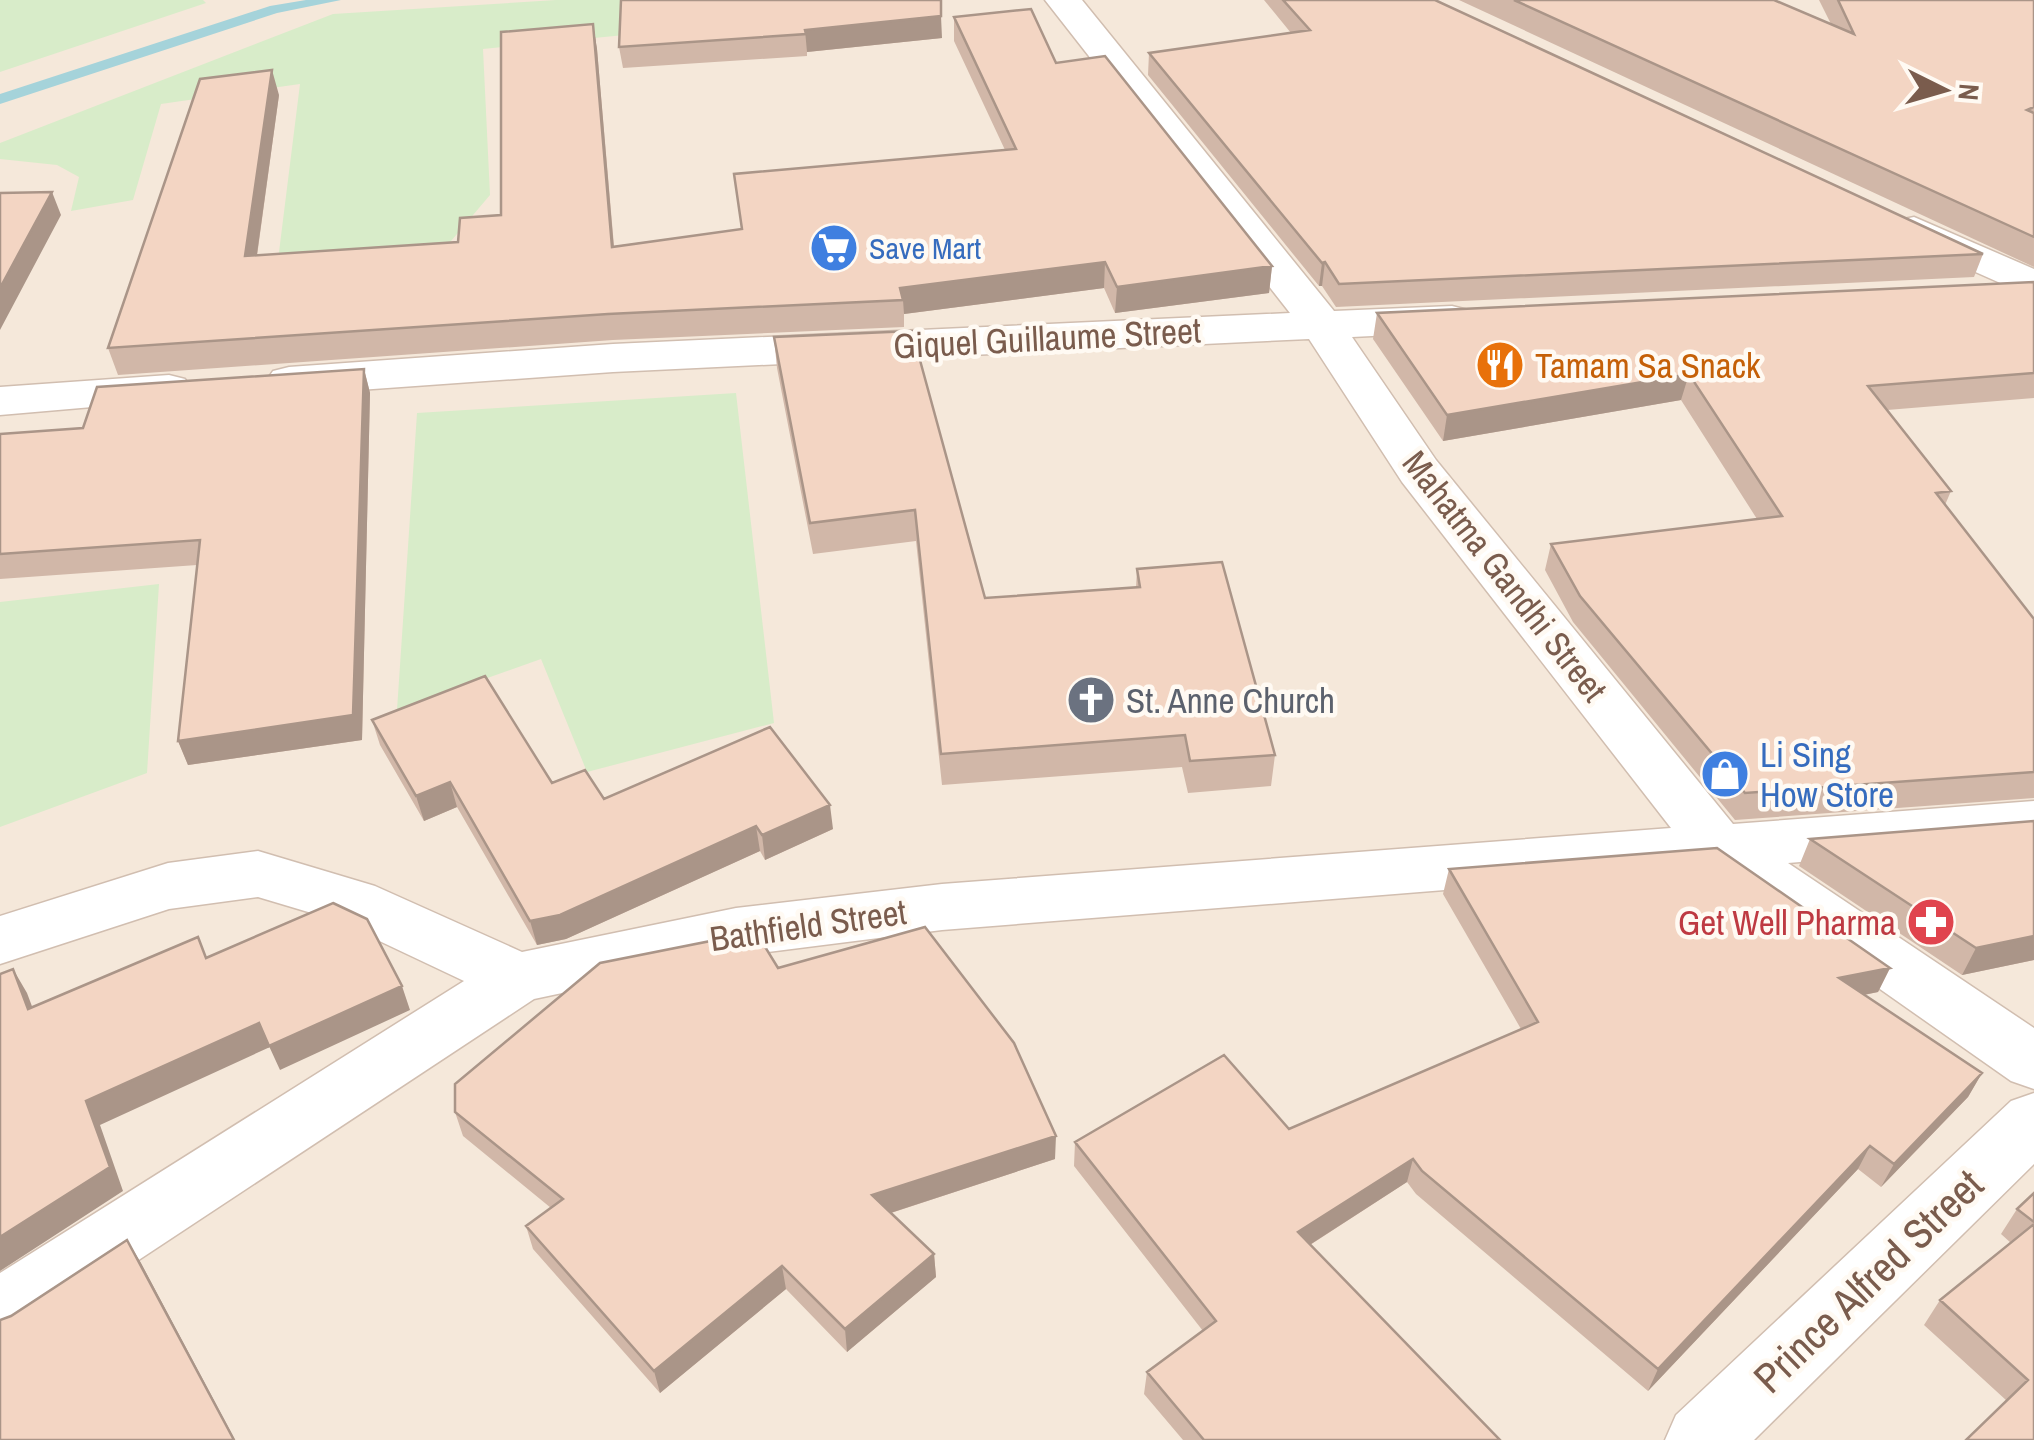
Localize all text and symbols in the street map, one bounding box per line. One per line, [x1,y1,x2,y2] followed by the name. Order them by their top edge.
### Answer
[1894,40,1994,140] north arrow
[1949,82,1989,102] text: N
[808,222,860,274] supermarket icon: Save Mart
[869,228,981,268] place label: Save Mart
[892,306,1202,370] street label: Giquel Guillaume Street
[1474,339,1526,391] restaurant icon: Tamam Sa Snack
[1535,342,1761,389] place label: Tamam Sa Snack
[1392,441,1618,711] street label: Mahatma Gandhi Street
[1065,674,1117,726] church icon: St. Anne Church
[1126,677,1335,724] place label: St. Anne Church
[1760,731,1894,818] place label: Li Sing How Store
[1699,748,1751,800] shop icon: Li Sing How Store
[707,888,909,962] street label: Bathfield Street
[1905,896,1957,948] pharmacy icon: Get Well Pharma
[1678,899,1896,946] place label: Get Well Pharma
[1741,1157,1995,1405] street label: Prince Alfred Street

